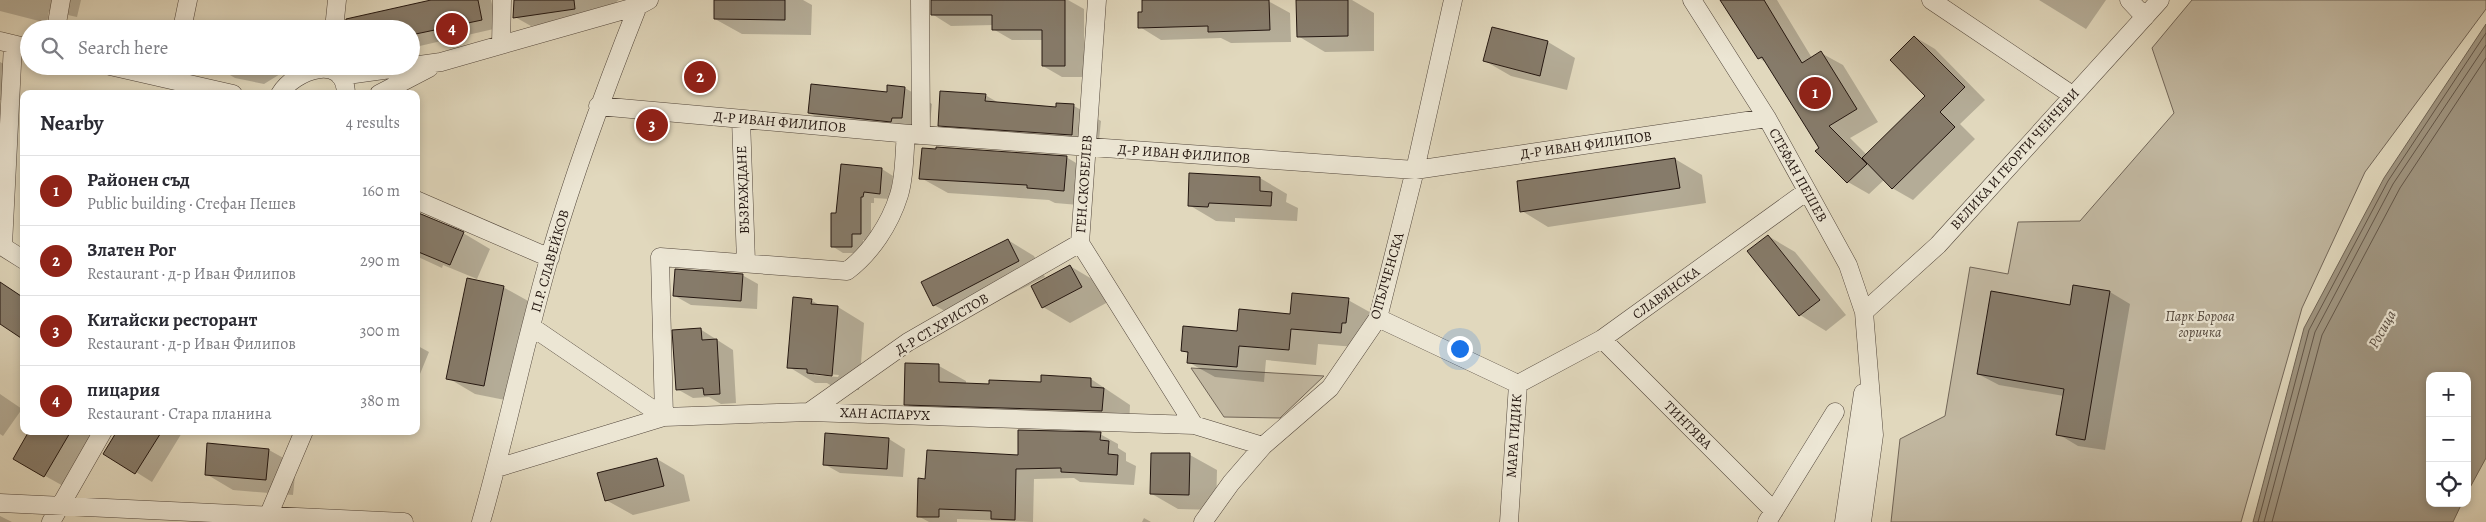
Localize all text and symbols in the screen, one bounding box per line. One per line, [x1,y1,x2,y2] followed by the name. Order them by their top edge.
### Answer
[436,10,468,48] pin: 4
[20,20,420,75] search box
[38,34,66,62] icon: search
[78,35,168,61] text: Search here
[684,58,716,96] pin: 2
[1799,74,1831,112] pin: 1
[1946,84,2084,234] street label: ВЕЛИКА И ГЕОРГИ ЧЕНЧЕВИ
[636,106,668,144] pin: 3
[713,107,847,137] street label: Д-Р ИВАН ФИЛИПОВ
[40,109,103,137] text: Nearby
[346,112,400,134] text: 4 results
[1764,125,1832,225] street label: СТЕФАН ПЕШЕВ
[1519,126,1653,164] street label: Д-Р ИВАН ФИЛИПОВ
[1071,134,1097,234] street label: ГЕН.СКОБЕЛЕВ
[1117,140,1251,168] street label: Д-Р ИВАН ФИЛИПОВ
[732,145,754,235] street label: ВЪЗРАЖДАНЕ
[87,167,190,193] text: Районен съд
[53,180,59,202] text: 1
[362,180,400,202] text: 160 m
[87,193,296,215] text: Public building · Стефан Пешев
[526,207,574,315] street label: П.Р. СЛАВЕЙКОВ
[1366,230,1409,322] street label: ОПЪЛЧЕНСКА
[87,237,176,263] text: Златен Рог
[52,250,60,272] text: 2
[360,250,400,272] text: 290 m
[1629,262,1704,324] street label: СЛАВЯНСКА
[87,263,296,285] text: Restaurant · д-р Иван Филипов
[892,289,992,359] street label: Д-Р СТ.ХРИСТОВ
[2363,306,2401,352] water label: Росица
[87,307,257,333] text: Китайски ресторант
[2165,307,2235,342] park label: Парк Борова горичка
[53,320,59,342] text: 3
[360,320,400,342] text: 300 m
[87,333,296,355] text: Restaurant · д-р Иван Филипов
[1447,336,1473,362] your location
[2426,372,2471,507] map controls
[2426,372,2471,417] button: +
[87,377,160,403] text: пицария
[52,390,60,412] text: 4
[361,390,400,412] text: 380 m
[1502,393,1526,479] street label: МАРА ГИДИК
[1660,397,1717,454] street label: ТИНТЯВА
[87,403,272,425] text: Restaurant · Стара планина
[840,403,931,425] street label: ХАН АСПАРУХ
[2426,417,2471,462] button: −
[2426,462,2471,507] button: locate

